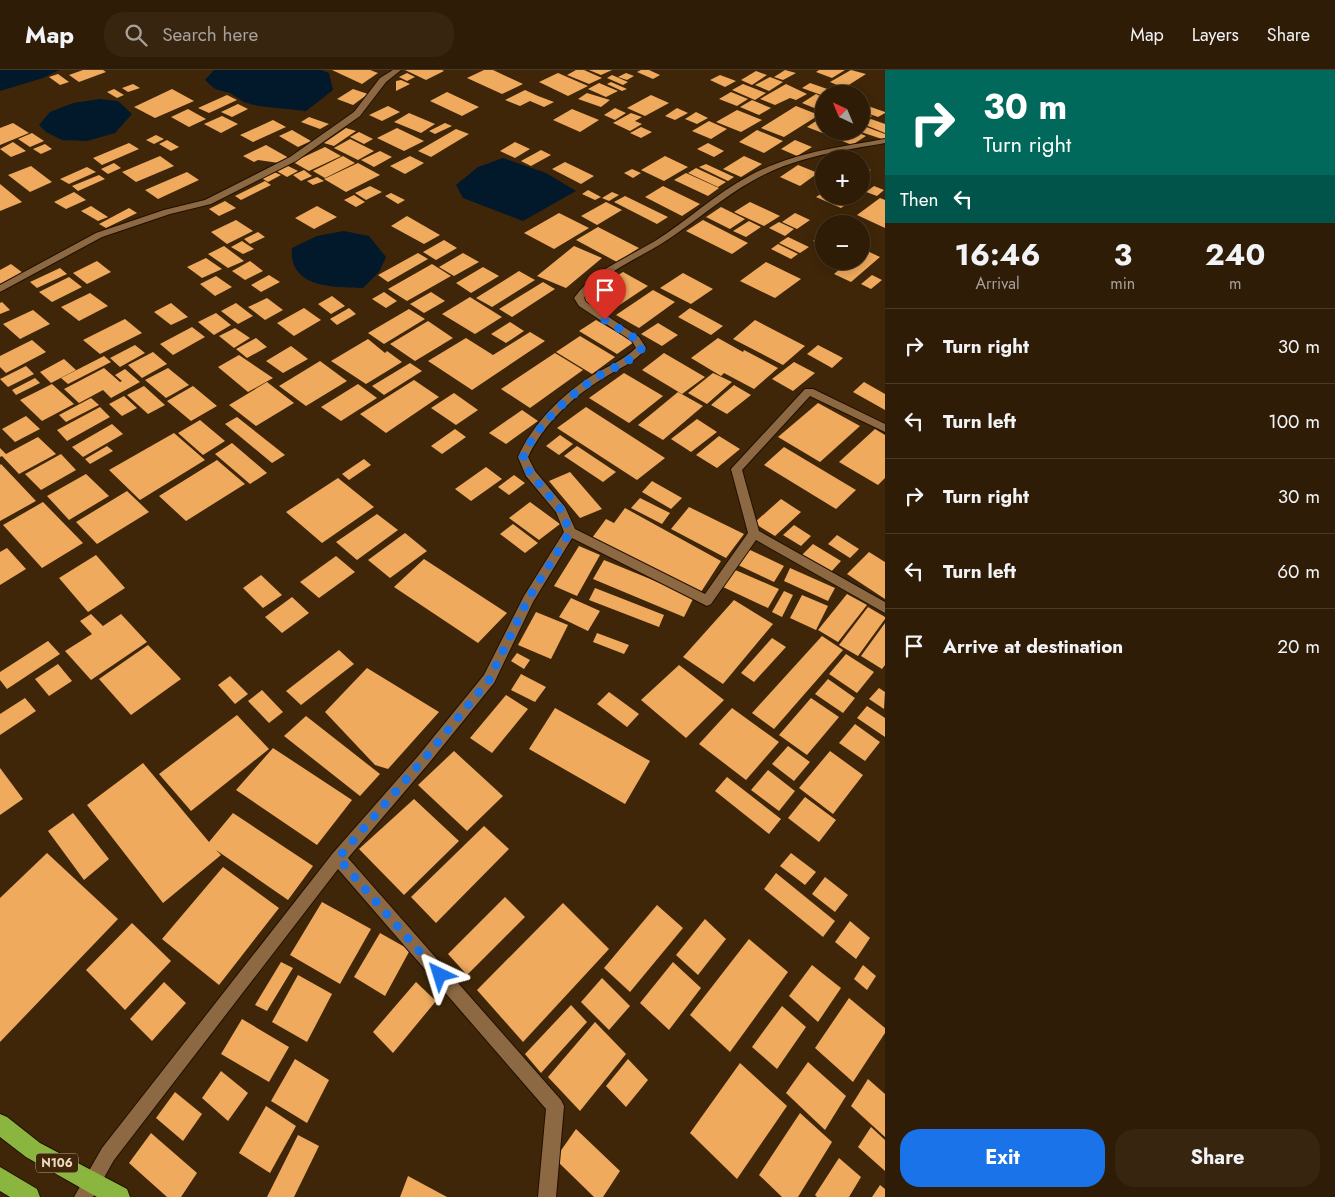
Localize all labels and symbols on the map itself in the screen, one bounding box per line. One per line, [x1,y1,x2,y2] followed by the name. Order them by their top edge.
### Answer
[815,85,870,140] north arrow
[584,269,626,320] pin
[413,948,465,1000] position arrow
[36,1154,78,1172] road number: N106

